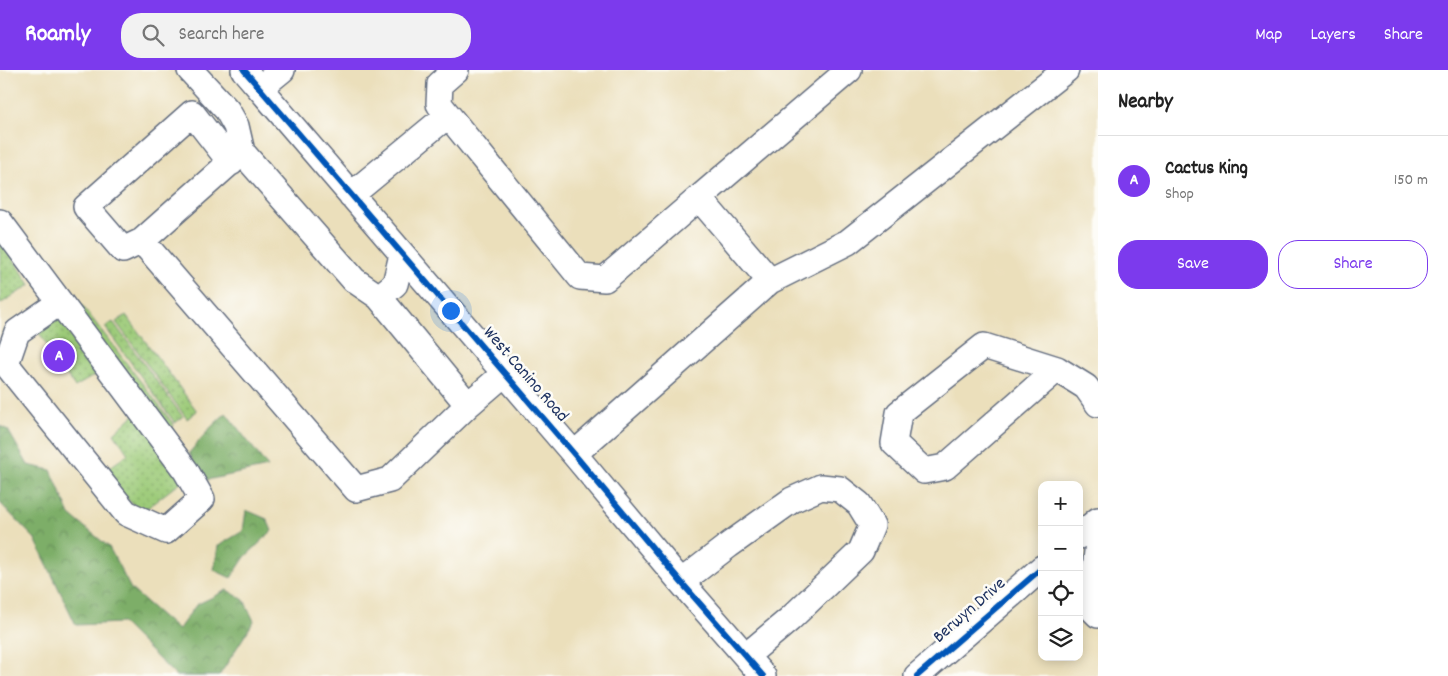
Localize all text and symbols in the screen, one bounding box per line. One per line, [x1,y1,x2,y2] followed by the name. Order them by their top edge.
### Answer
[121,13,471,58] search box
[25,18,91,52] text: Roamly
[139,21,167,49] icon: search
[179,22,264,49] text: Search here
[1255,23,1282,48] text: Map
[1310,23,1356,48] text: Layers
[1384,23,1423,48] text: Share
[1118,88,1173,118] text: Nearby
[1165,156,1248,183] text: Cactus King
[1130,169,1138,192] text: A
[1394,169,1428,192] text: 150 m
[1165,183,1194,206] text: Shop
[1118,240,1268,289] button: Save
[1278,240,1428,289] button: Share
[438,298,464,324] your location
[476,322,574,428] street label: West Canino Road
[43,337,75,375] pin: A
[1038,481,1083,661] map controls
[1038,481,1083,526] button: +
[1038,526,1083,571] button: −
[1038,571,1083,616] button: locate
[928,572,1012,650] street label: Berwyn Drive
[1038,616,1083,661] button: layers

